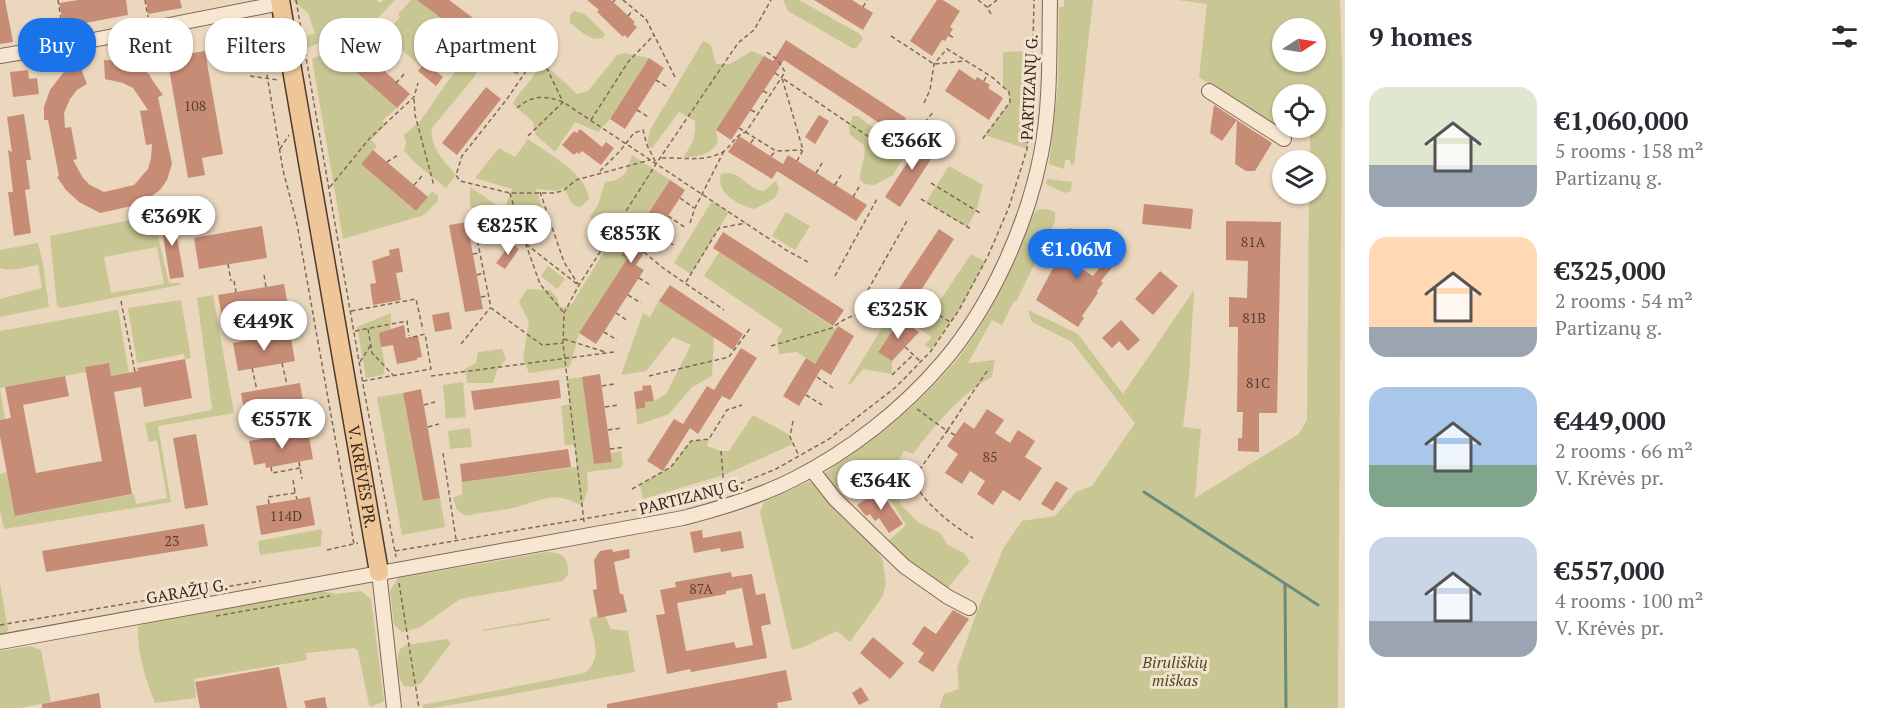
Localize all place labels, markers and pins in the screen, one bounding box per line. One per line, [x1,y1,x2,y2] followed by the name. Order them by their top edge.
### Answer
[870,120,954,171] pin: €366K
[130,196,214,247] pin: €369K
[466,205,550,256] pin: €825K
[589,213,673,264] pin: €853K
[1028,229,1126,280] pin: €1.06M
[856,289,940,340] pin: €325K
[222,301,306,352] pin: €449K
[240,399,324,450] pin: €557K
[839,460,923,511] pin: €364K

